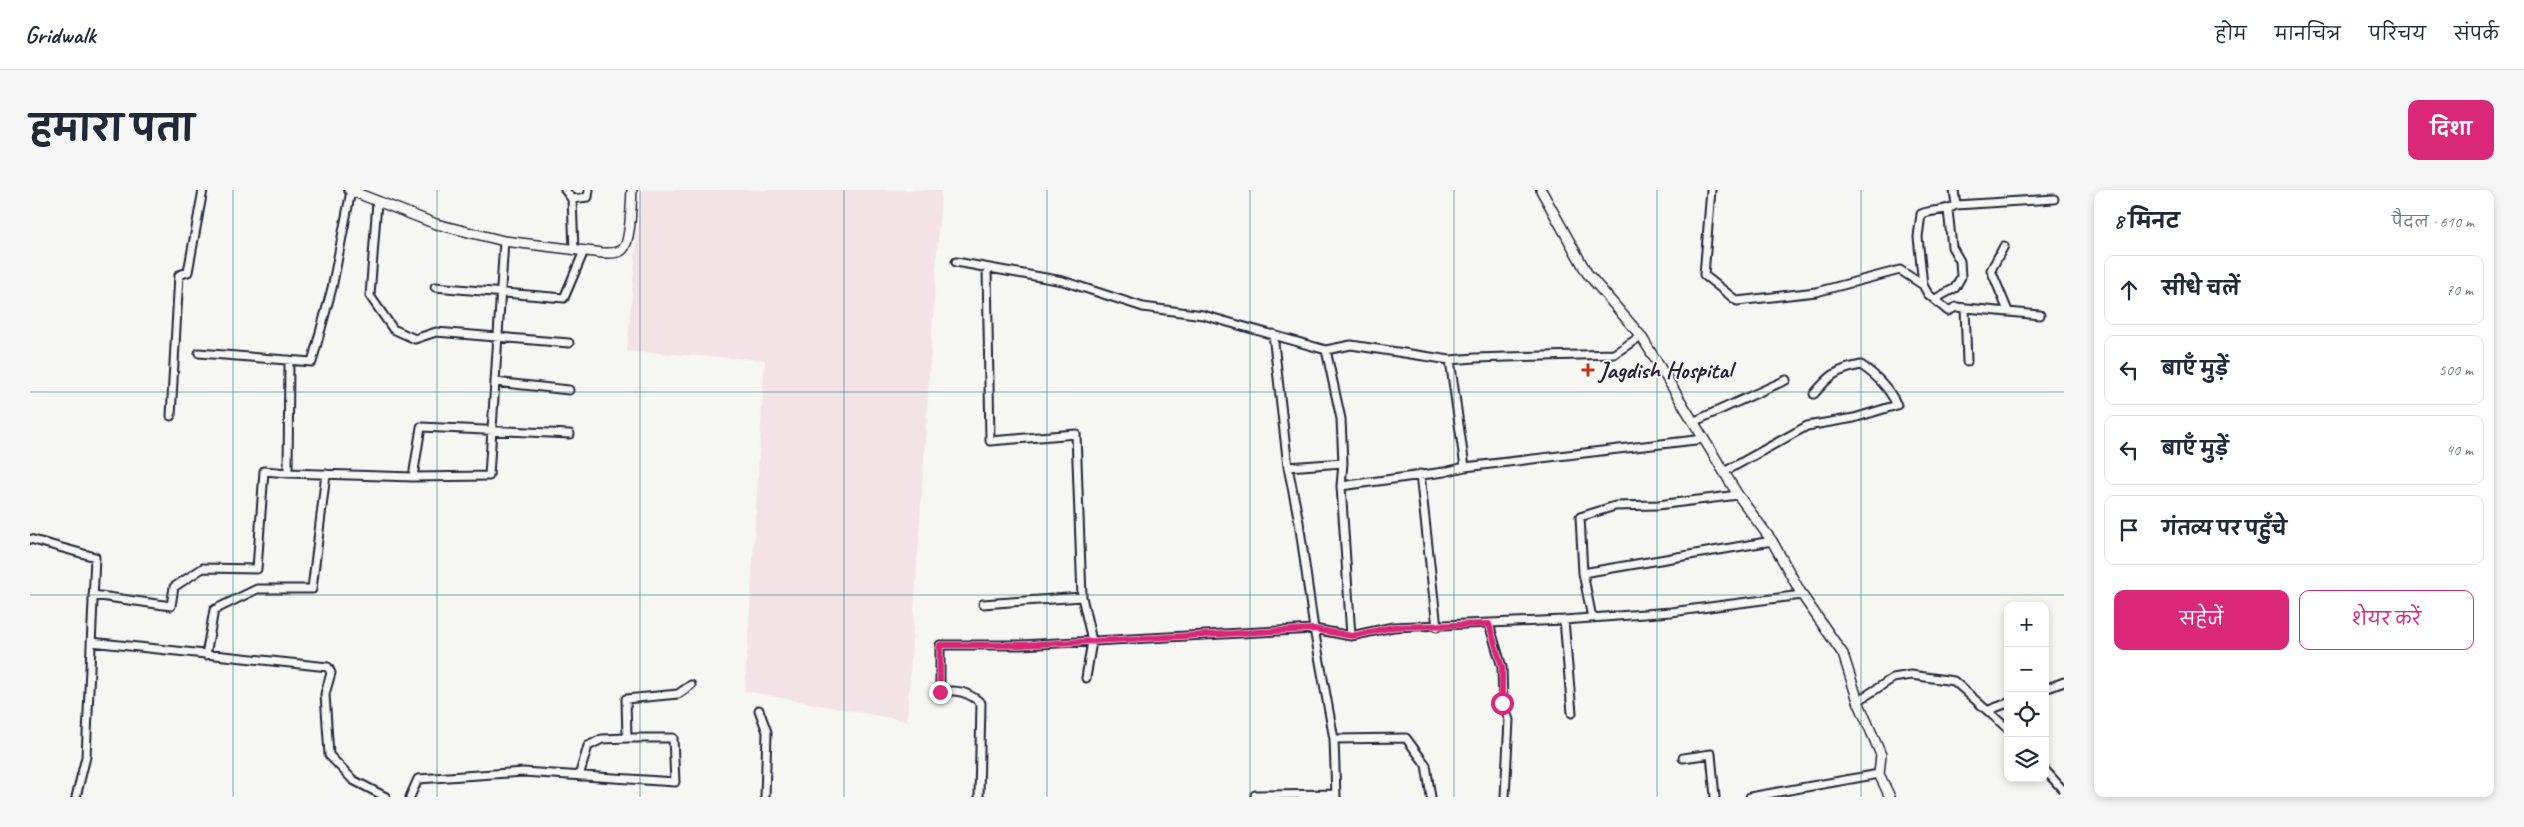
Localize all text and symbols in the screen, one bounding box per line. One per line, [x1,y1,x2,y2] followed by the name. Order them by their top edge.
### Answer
[25,20,95,50] text: Gridwalk
[2215,23,2247,45] text: होम
[2275,23,2341,45] text: मानचित्र
[2369,23,2426,45] text: परिचय
[2454,23,2499,45] text: संपर्क
[2408,100,2494,160] button: दिशा
[30,106,194,151] text: हमारा पता
[2114,208,2180,234] text: 8 मिनट
[2392,212,2474,232] text: पैदल · 610 m
[2115,276,2143,304] icon: ahead
[2162,277,2240,301] text: सीधे चलें
[2446,280,2473,300] text: 70 m
[1597,355,1737,385] place label: Jagdish Hospital
[2115,356,2143,384] icon: left
[2162,357,2228,381] text: बाएँ मुड़ें
[2439,360,2473,380] text: 500 m
[1581,363,1595,377] marker: Jagdish Hospital
[2115,436,2143,464] icon: left
[2162,437,2228,461] text: बाएँ मुड़ें
[2446,440,2473,460] text: 40 m
[2115,516,2143,544] icon: arrive
[2162,517,2287,541] text: गंतव्य पर पहुँचे
[2114,590,2289,650] button: सहेजें
[2299,590,2474,650] button: शेयर करें
[2004,602,2049,782] map controls
[2004,602,2049,647] button: +
[2004,647,2049,692] button: −
[929,681,952,704] route end
[1491,692,1514,715] route start
[2004,692,2049,737] button: locate
[2004,737,2049,782] button: layers

